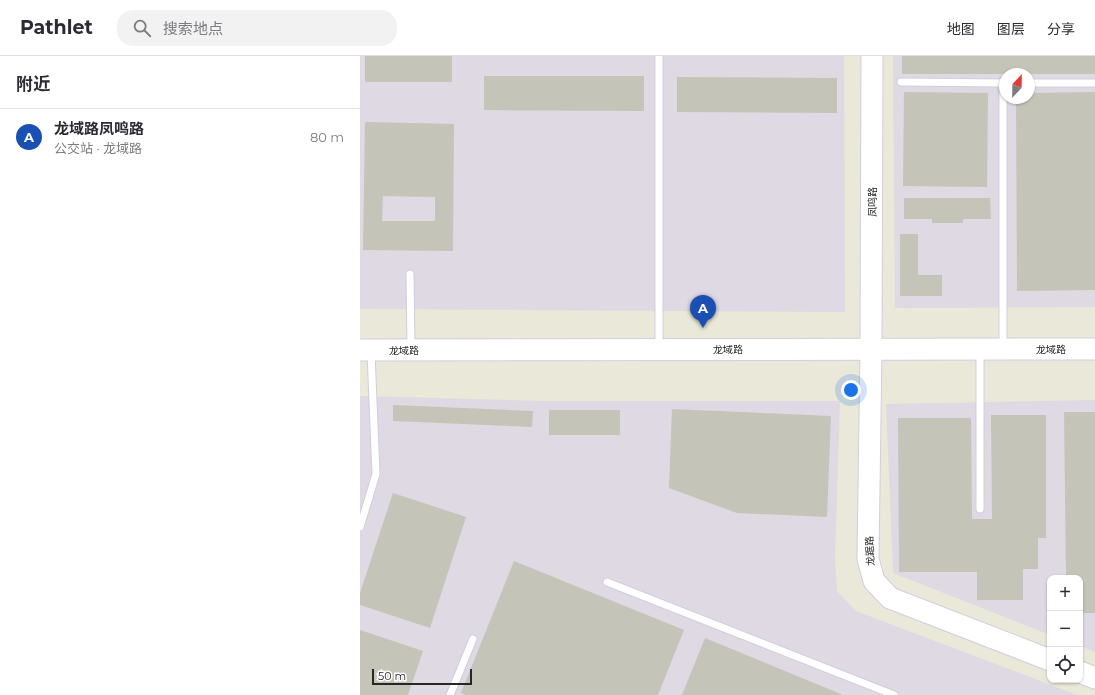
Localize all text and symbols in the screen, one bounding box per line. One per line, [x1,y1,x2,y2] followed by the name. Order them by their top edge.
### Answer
[117,10,397,46] search box
[20,16,93,39] text: Pathlet
[131,17,153,39] icon: search
[163,19,223,38] text: 搜索地点
[947,20,975,38] text: 地图
[997,20,1025,38] text: 图层
[1047,20,1075,38] text: 分享
[999,68,1035,104] north arrow
[16,74,50,94] text: 附近
[54,119,144,138] text: 龙域路凤鸣路
[24,129,34,145] text: A
[310,129,344,145] text: 80 m
[54,140,142,156] text: 公交站 · 龙域路
[866,187,879,217] street label: 凤鸣路
[690,295,716,328] pin: A
[713,343,743,356] street label: 龙域路
[1036,343,1066,356] street label: 龙域路
[389,344,419,357] street label: 龙域路
[841,380,861,400] your location
[863,536,877,566] street label: 龙踞路
[1047,575,1083,683] map controls
[1047,575,1083,611] button: +
[1047,611,1083,647] button: −
[1047,647,1083,683] button: locate
[372,667,472,686] scale bar
[378,669,406,683] text: 50 m

